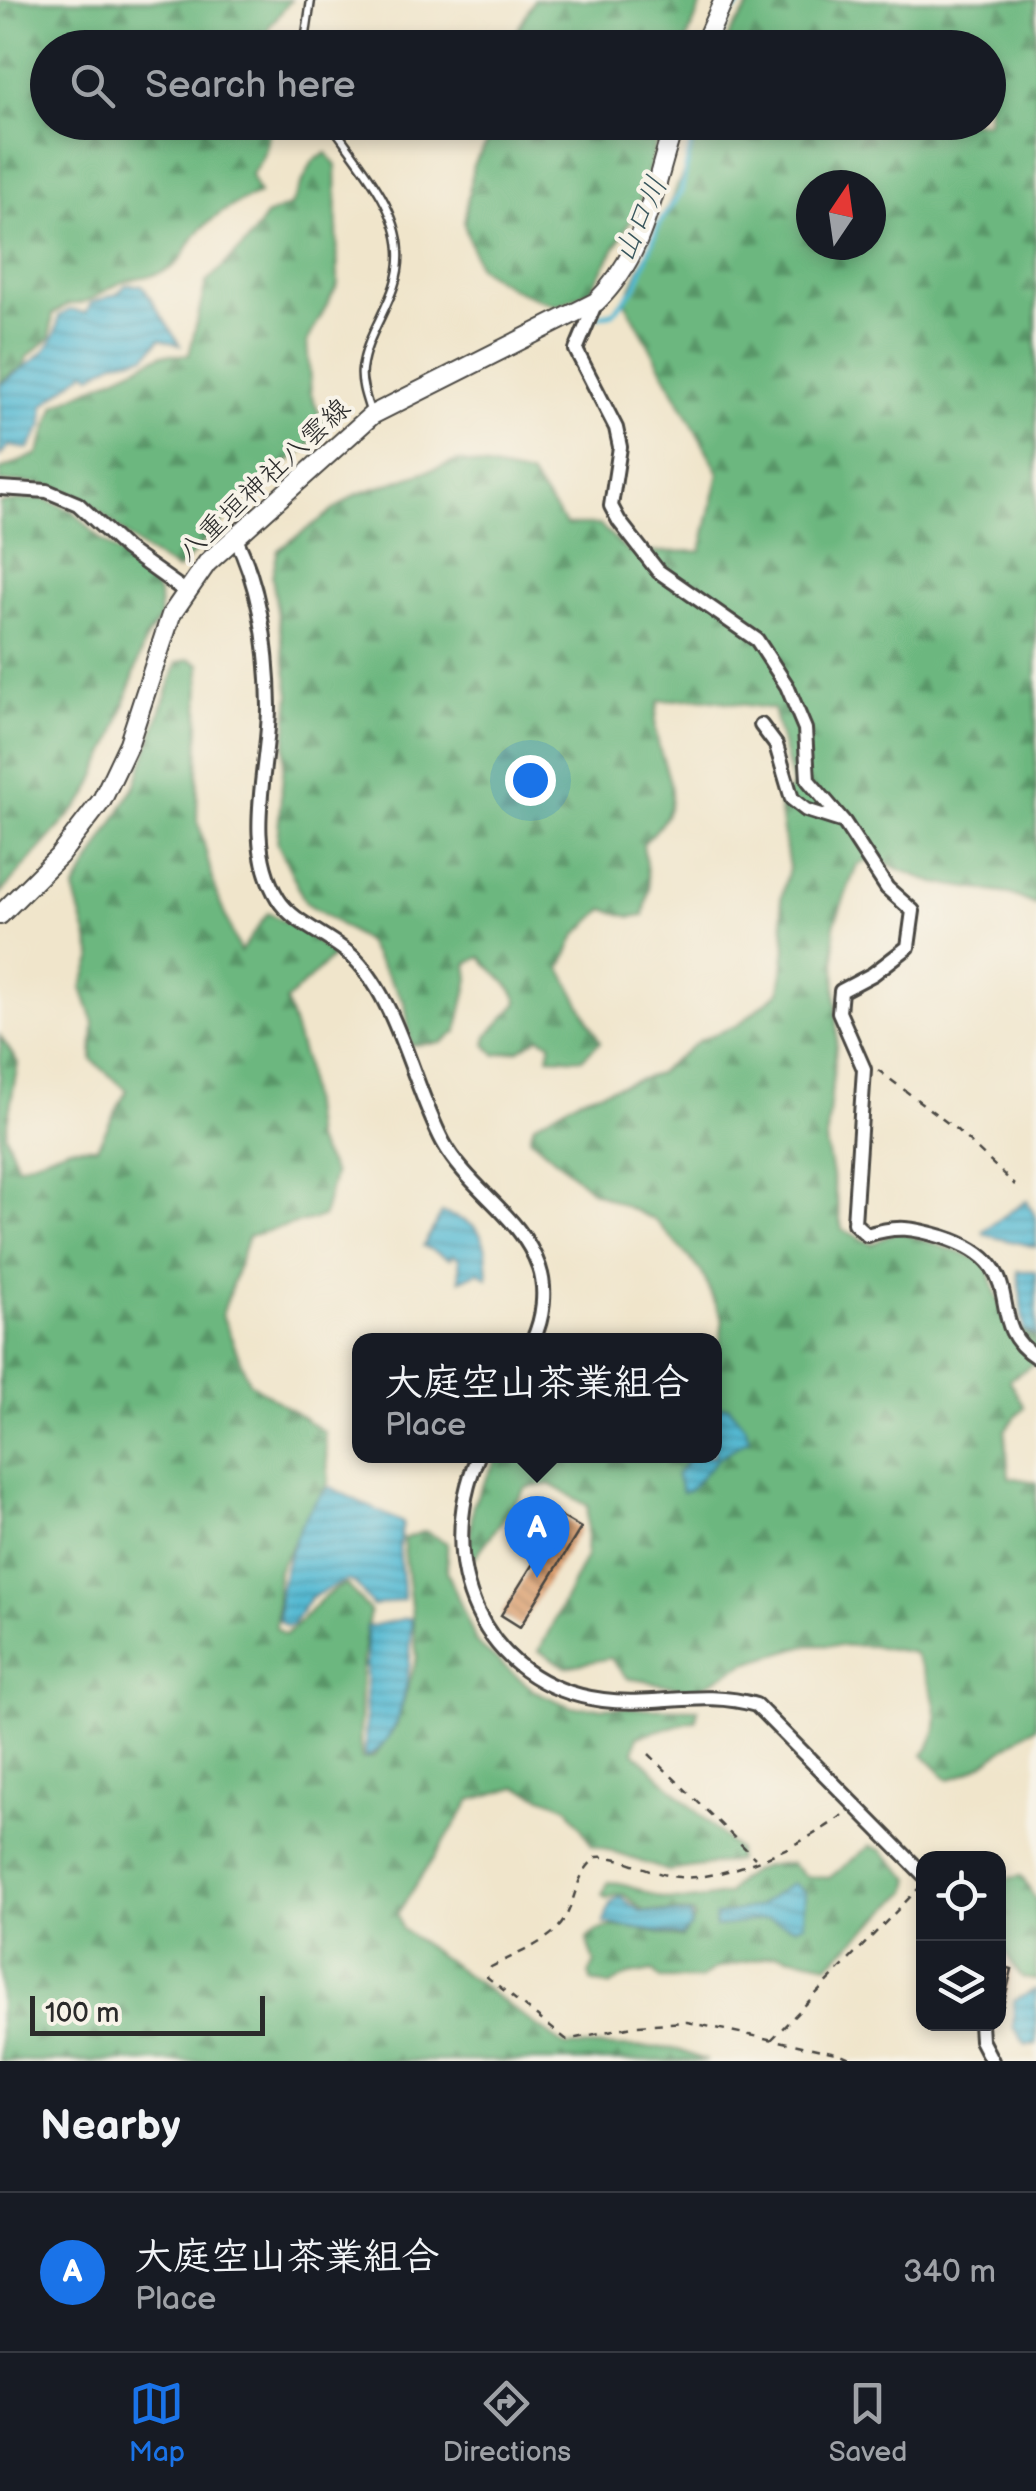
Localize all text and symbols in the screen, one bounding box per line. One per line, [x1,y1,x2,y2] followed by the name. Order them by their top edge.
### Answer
[30,30,1006,140] search box
[65,58,120,113] icon: search
[145,63,356,108] text: Search here
[796,170,886,260] north arrow
[606,171,676,268] water label: 山口川
[171,392,357,569] street label: 八重垣神社八雲線
[505,755,556,806] your location
[352,1333,722,1463] popup
[385,1361,689,1406] text: 大庭空山茶業組合
[385,1406,466,1445] text: Place
[504,1496,570,1578] pin: A
[916,1851,1006,2031] map controls
[916,1851,1006,1941] button: locate
[916,1941,1006,2031] button: layers
[30,1991,265,2036] scale bar
[45,1997,119,2030] text: 100 m
[40,2101,180,2152] text: Nearby
[135,2235,439,2280] text: 大庭空山茶業組合
[63,2253,82,2292] text: A
[903,2253,996,2292] text: 340 m
[135,2280,216,2319] text: Place
[129,2376,185,2469] tab: Map
[442,2376,571,2469] tab: Directions
[829,2376,907,2469] tab: Saved

